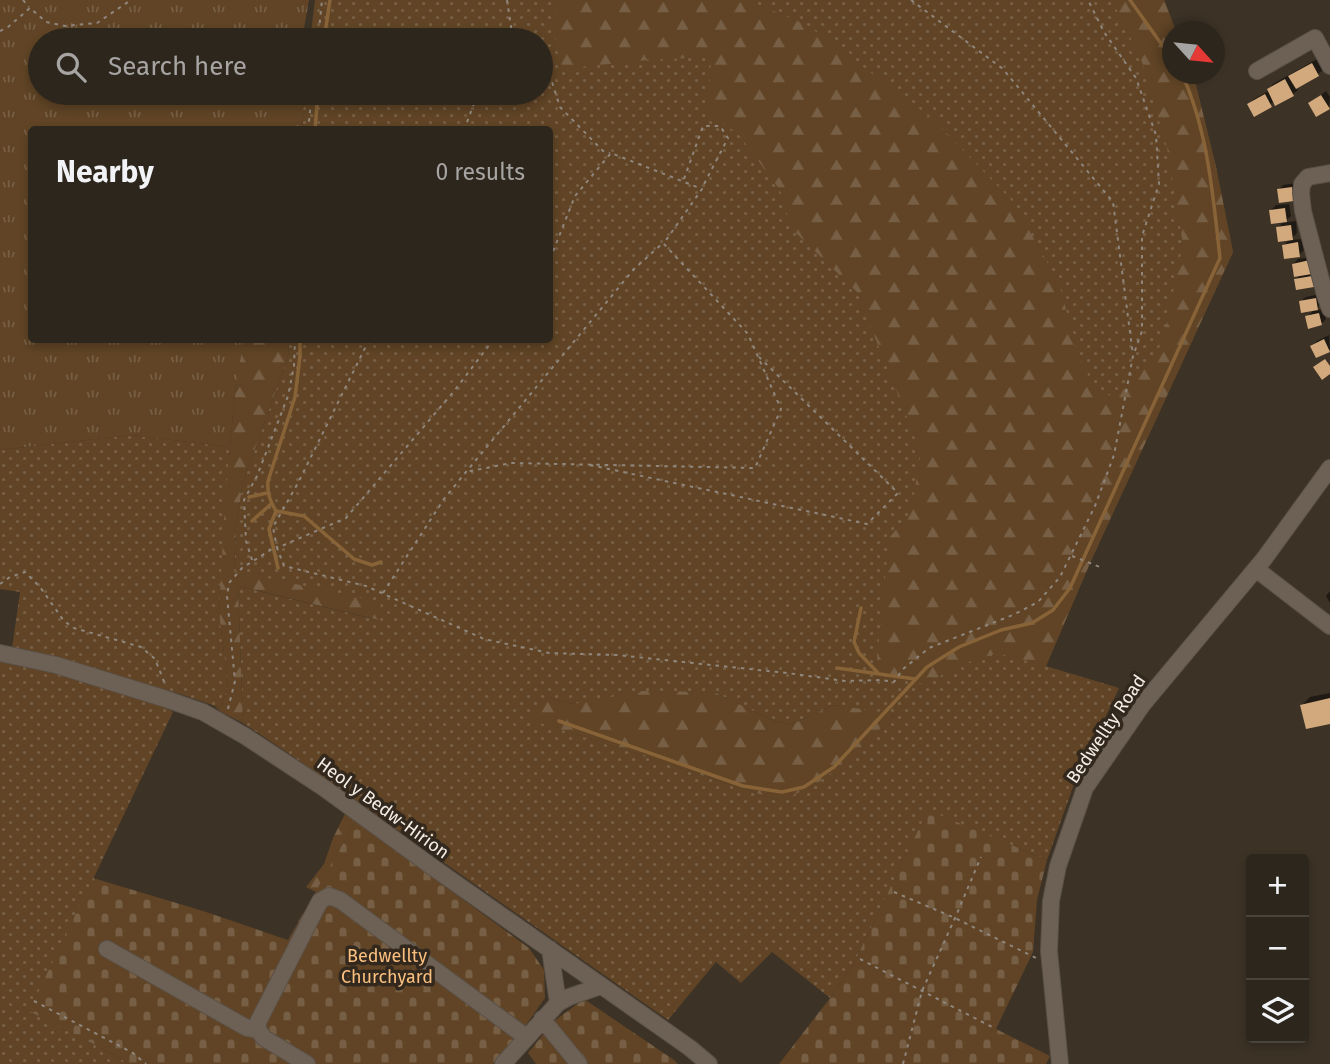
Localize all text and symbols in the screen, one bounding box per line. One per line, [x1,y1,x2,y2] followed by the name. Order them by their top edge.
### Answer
[1162,21,1225,84] north arrow
[28,28,553,105] search box
[52,48,90,86] icon: search
[108,51,247,82] text: Search here
[56,154,154,190] text: Nearby
[435,158,525,186] text: 0 results
[1062,670,1150,788] street label: Bedwellty Road
[312,753,454,863] street label: Heol y Bedw-Hirion
[1246,854,1309,1043] map controls
[1246,854,1309,917] button: +
[1246,917,1309,980] button: −
[341,945,433,988] park label: Bedwellty Churchyard
[1246,980,1309,1043] button: layers

